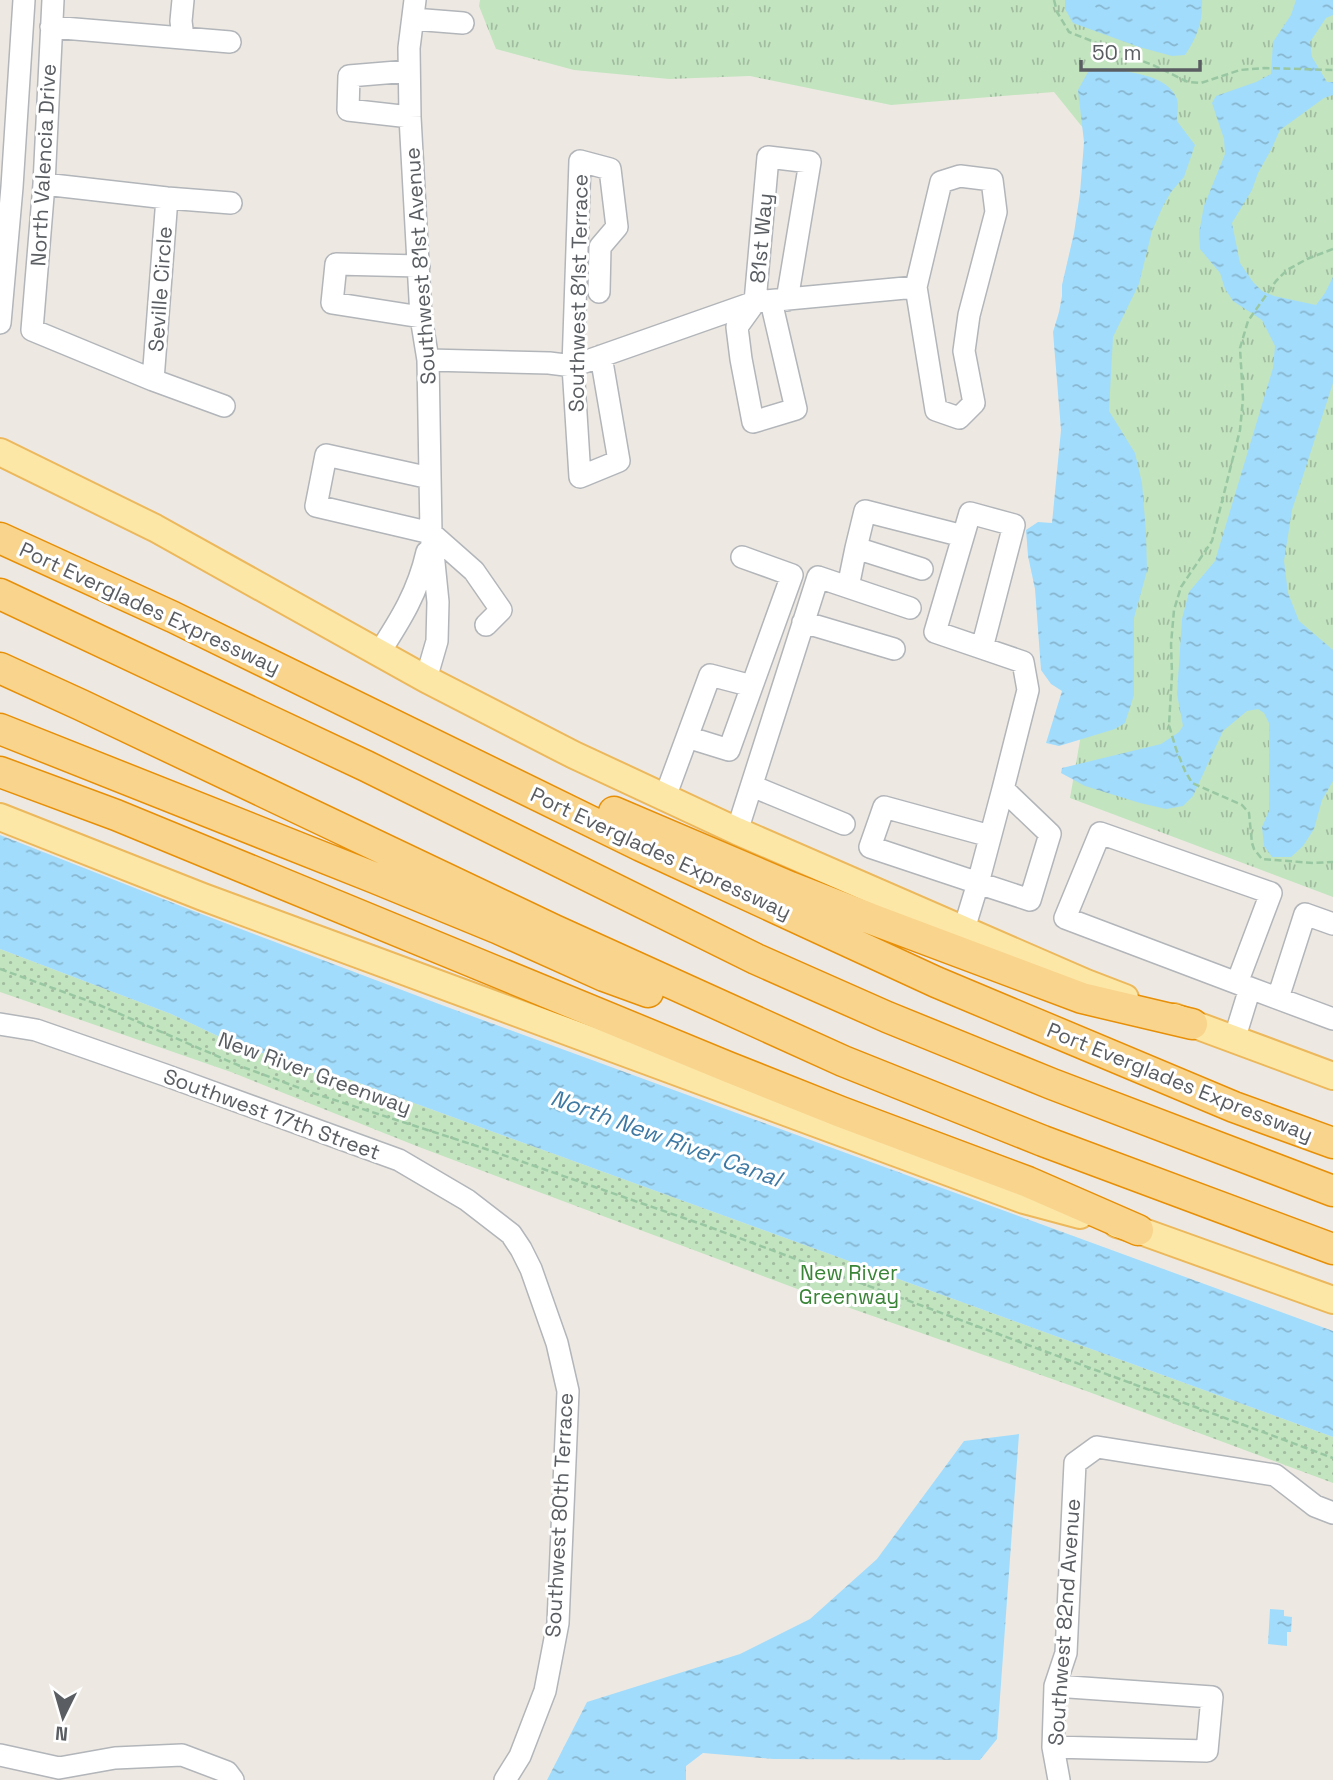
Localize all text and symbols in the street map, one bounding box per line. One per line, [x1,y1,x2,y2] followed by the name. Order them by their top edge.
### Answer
[1081,28,1200,72] scale bar
[1092,39,1142,66] text: 50 m
[24,63,62,267] street label: North Valencia Drive
[398,146,442,386] street label: Southwest 81st Avenue
[562,174,594,412] street label: Southwest 81st Terrace
[744,192,778,284] street label: 81st Way
[142,225,178,353] street label: Seville Circle
[15,536,285,680] street label: Port Everglades Expressway
[526,781,796,925] street label: Port Everglades Expressway
[1043,1016,1317,1148] street label: Port Everglades Expressway
[215,1025,415,1121] street label: New River Greenway
[160,1062,384,1166] street label: Southwest 17th Street
[547,1082,788,1194] water label: North New River Canal
[799,1259,899,1310] park label: New River Greenway
[539,1392,579,1638] street label: Southwest 80th Terrace
[1042,1498,1086,1746] street label: Southwest 82nd Avenue
[28,1682,98,1752] north arrow
[54,1720,69,1746] text: N

